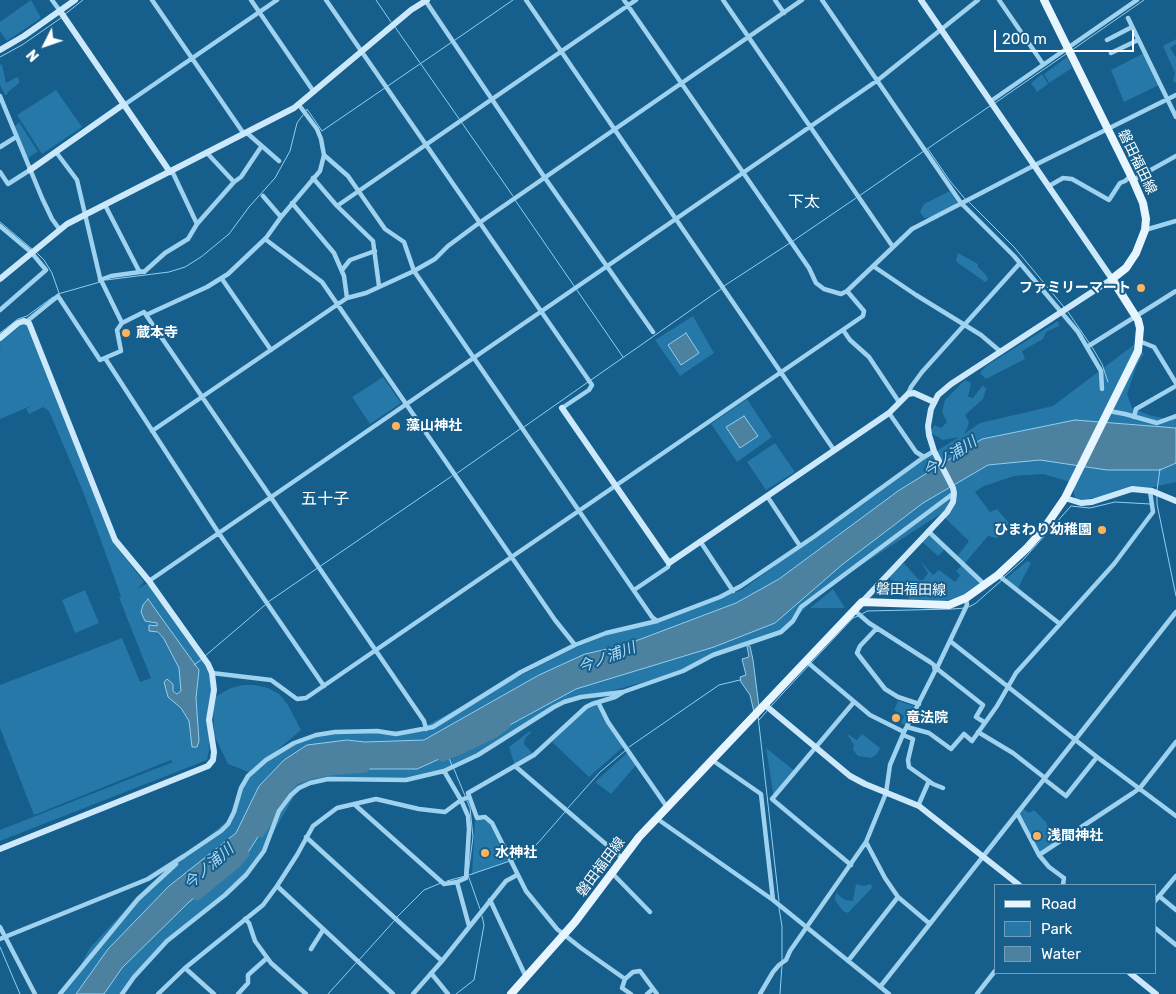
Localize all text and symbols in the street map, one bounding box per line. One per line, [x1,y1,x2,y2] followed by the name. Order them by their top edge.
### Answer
[20,20,70,70] north arrow
[996,20,1136,52] scale bar
[1002,30,1047,48] text: 200 m
[24,46,43,65] text: N
[1114,127,1160,197] street label: 磐田福田線
[788,192,820,212] district label: 下太
[1019,280,1131,296] place label: ファミリーマート
[1135,282,1147,294] marker: ファミリーマート
[136,325,178,341] place label: 蔵本寺
[120,327,132,339] marker: 蔵本寺
[406,418,462,434] place label: 藻山神社
[390,420,402,432] marker: 藻山神社
[920,433,980,481] water label: 今ノ浦川
[301,489,349,509] district label: 五十子
[994,522,1092,538] place label: ひまわり幼稚園
[1096,524,1108,536] marker: ひまわり幼稚園
[876,581,946,599] street label: 磐田福田線
[576,639,638,677] water label: 今ノ浦川
[906,710,948,726] place label: 竜法院
[890,712,902,724] marker: 竜法院
[1047,828,1103,844] place label: 浅間神社
[1031,830,1043,842] marker: 浅間神社
[573,834,629,900] street label: 磐田福田線
[180,841,238,893] water label: 今ノ浦川
[495,845,537,861] place label: 水神社
[479,847,491,859] marker: 水神社
[994,884,1156,974] legend
[1041,895,1077,913] text: Road
[1041,920,1072,938] text: Park
[1041,945,1081,963] text: Water

